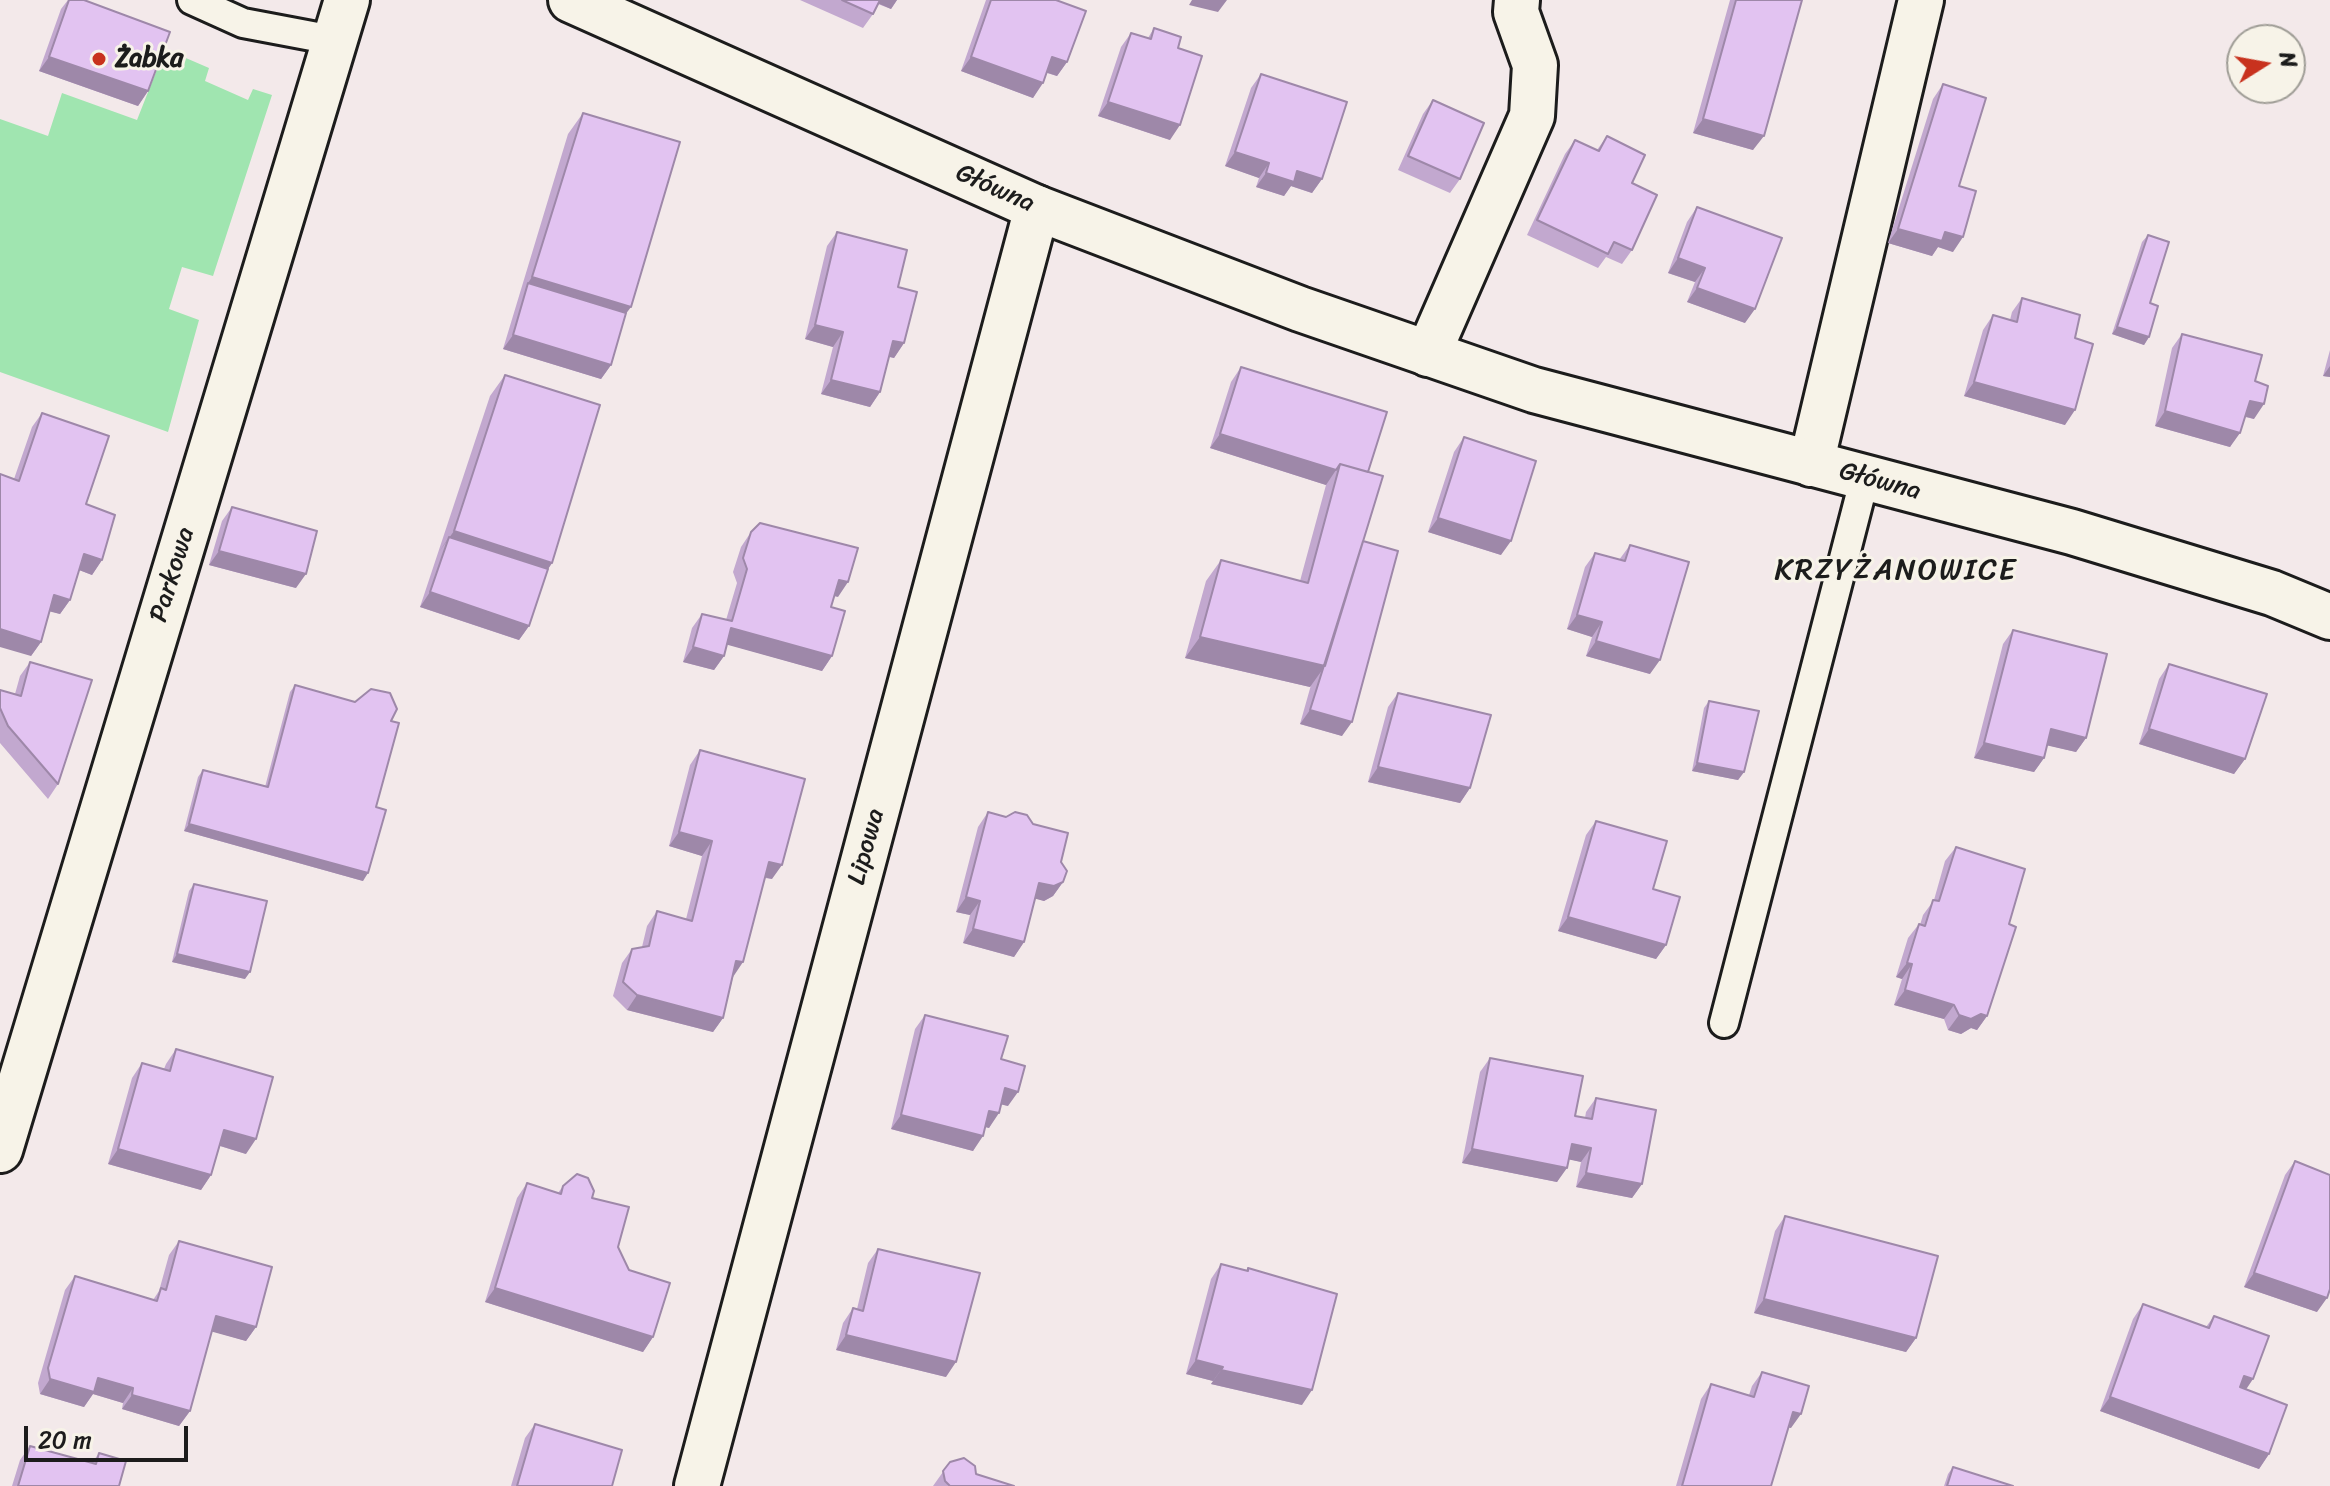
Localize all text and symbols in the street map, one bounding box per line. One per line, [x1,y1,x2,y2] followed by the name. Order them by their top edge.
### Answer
[2226,24,2306,104] north arrow
[115,43,183,75] place label: Żabka
[2267,49,2309,71] text: N
[90,50,108,68] marker: Żabka
[951,158,1039,220] street label: Główna
[1836,456,1924,508] street label: Główna
[144,524,202,626] street label: Parkowa
[1775,553,2017,589] district label: KRZYŻANOWICE
[842,806,892,888] street label: Lipowa
[28,1410,192,1460] scale bar
[38,1419,92,1461] text: 20 m

